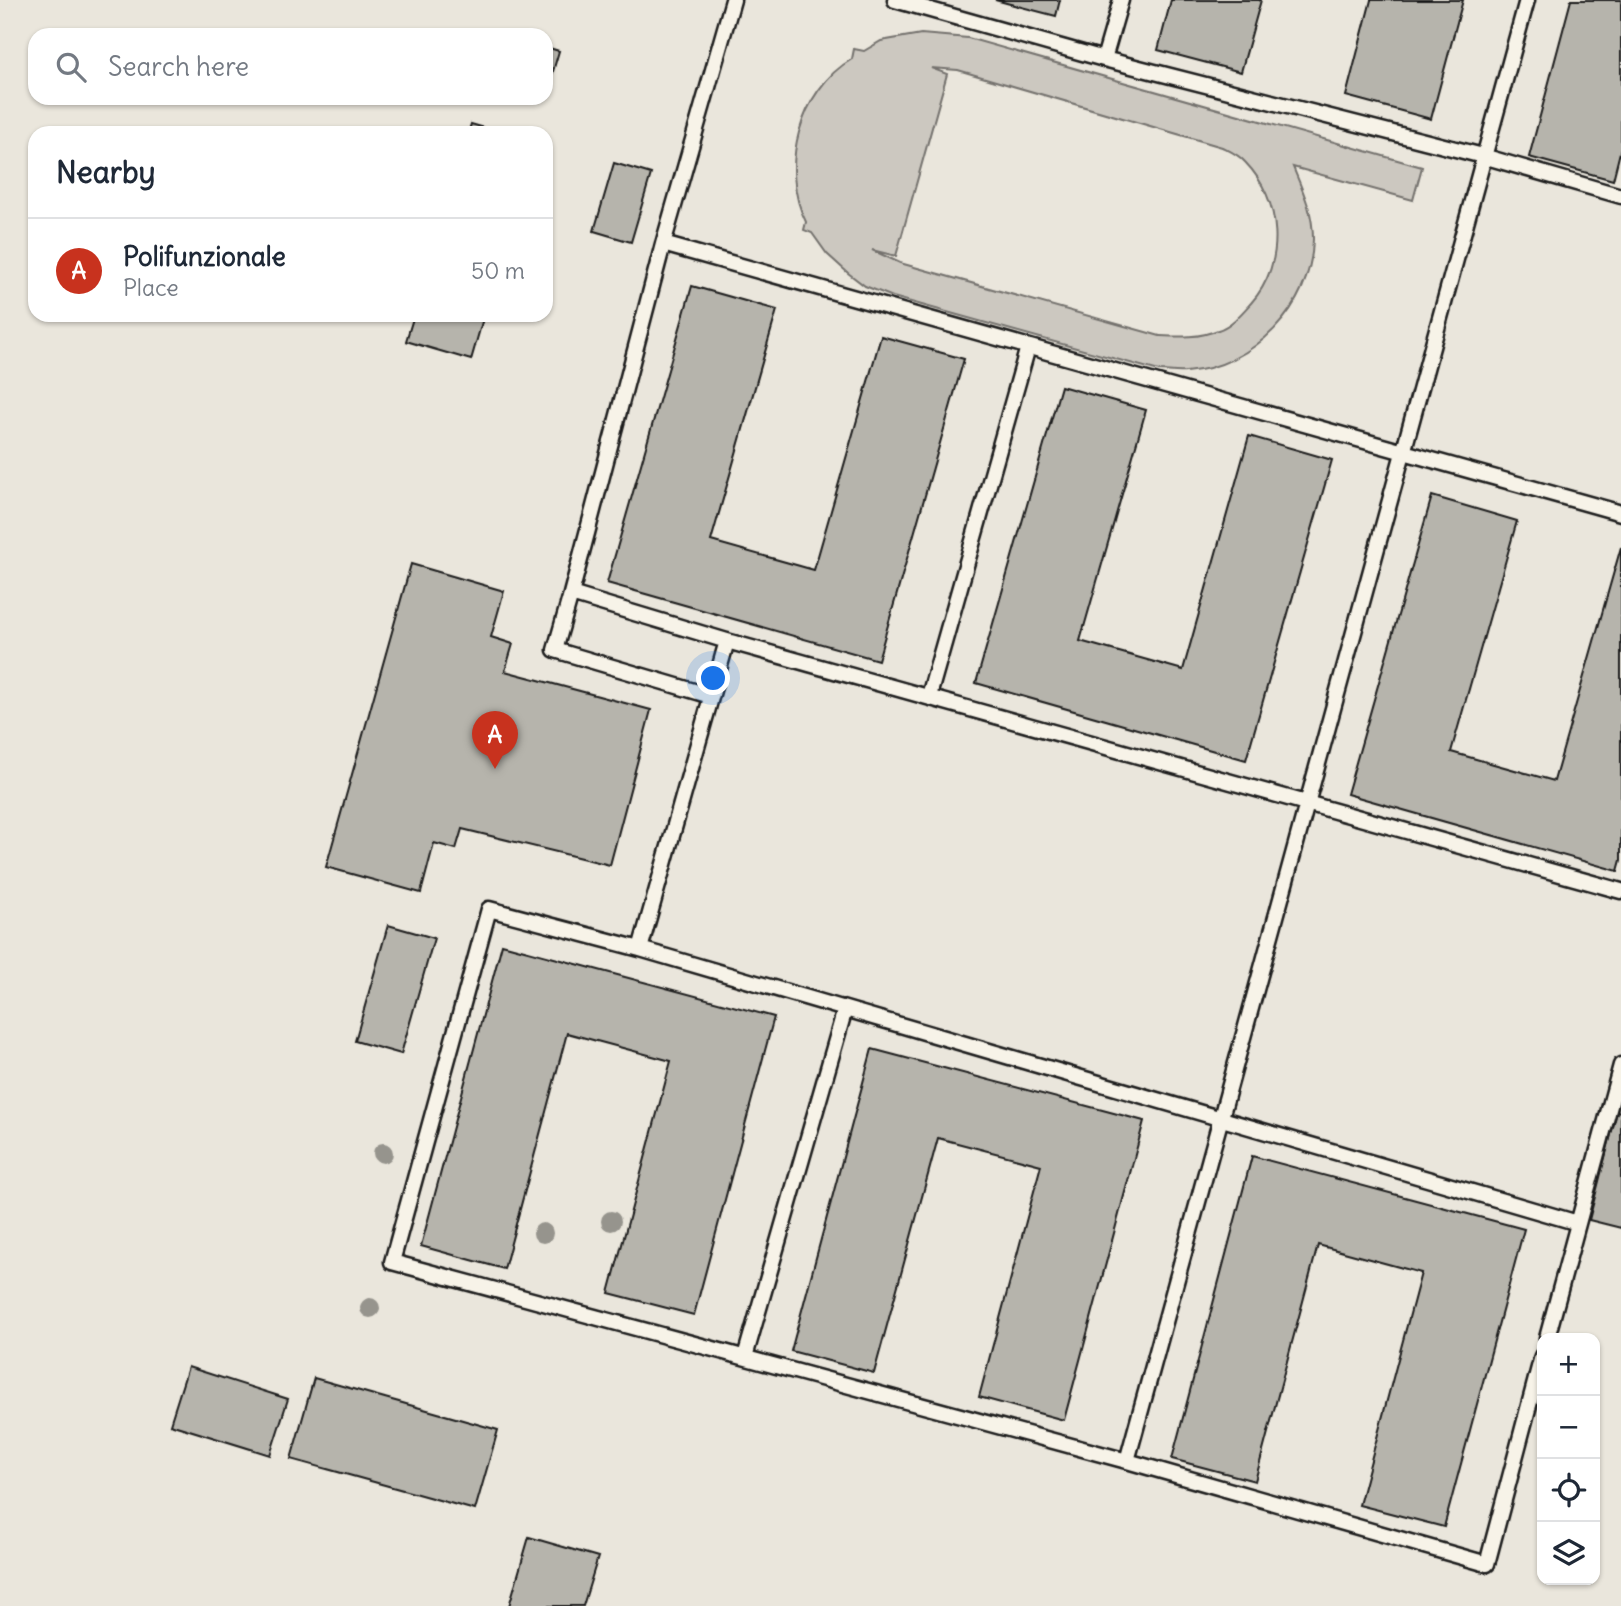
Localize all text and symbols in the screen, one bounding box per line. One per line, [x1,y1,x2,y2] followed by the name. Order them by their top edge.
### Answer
[28,28,553,105] search box
[52,48,90,86] icon: search
[108,50,249,83] text: Search here
[56,153,156,191] text: Nearby
[123,240,286,273] text: Polifunzionale
[72,256,86,285] text: A
[471,256,525,285] text: 50 m
[123,273,179,302] text: Place
[696,661,730,695] your location
[472,711,518,769] pin: A
[1537,1333,1600,1585] map controls
[1537,1333,1600,1396] button: +
[1537,1396,1600,1459] button: −
[1537,1459,1600,1522] button: locate
[1537,1522,1600,1585] button: layers

